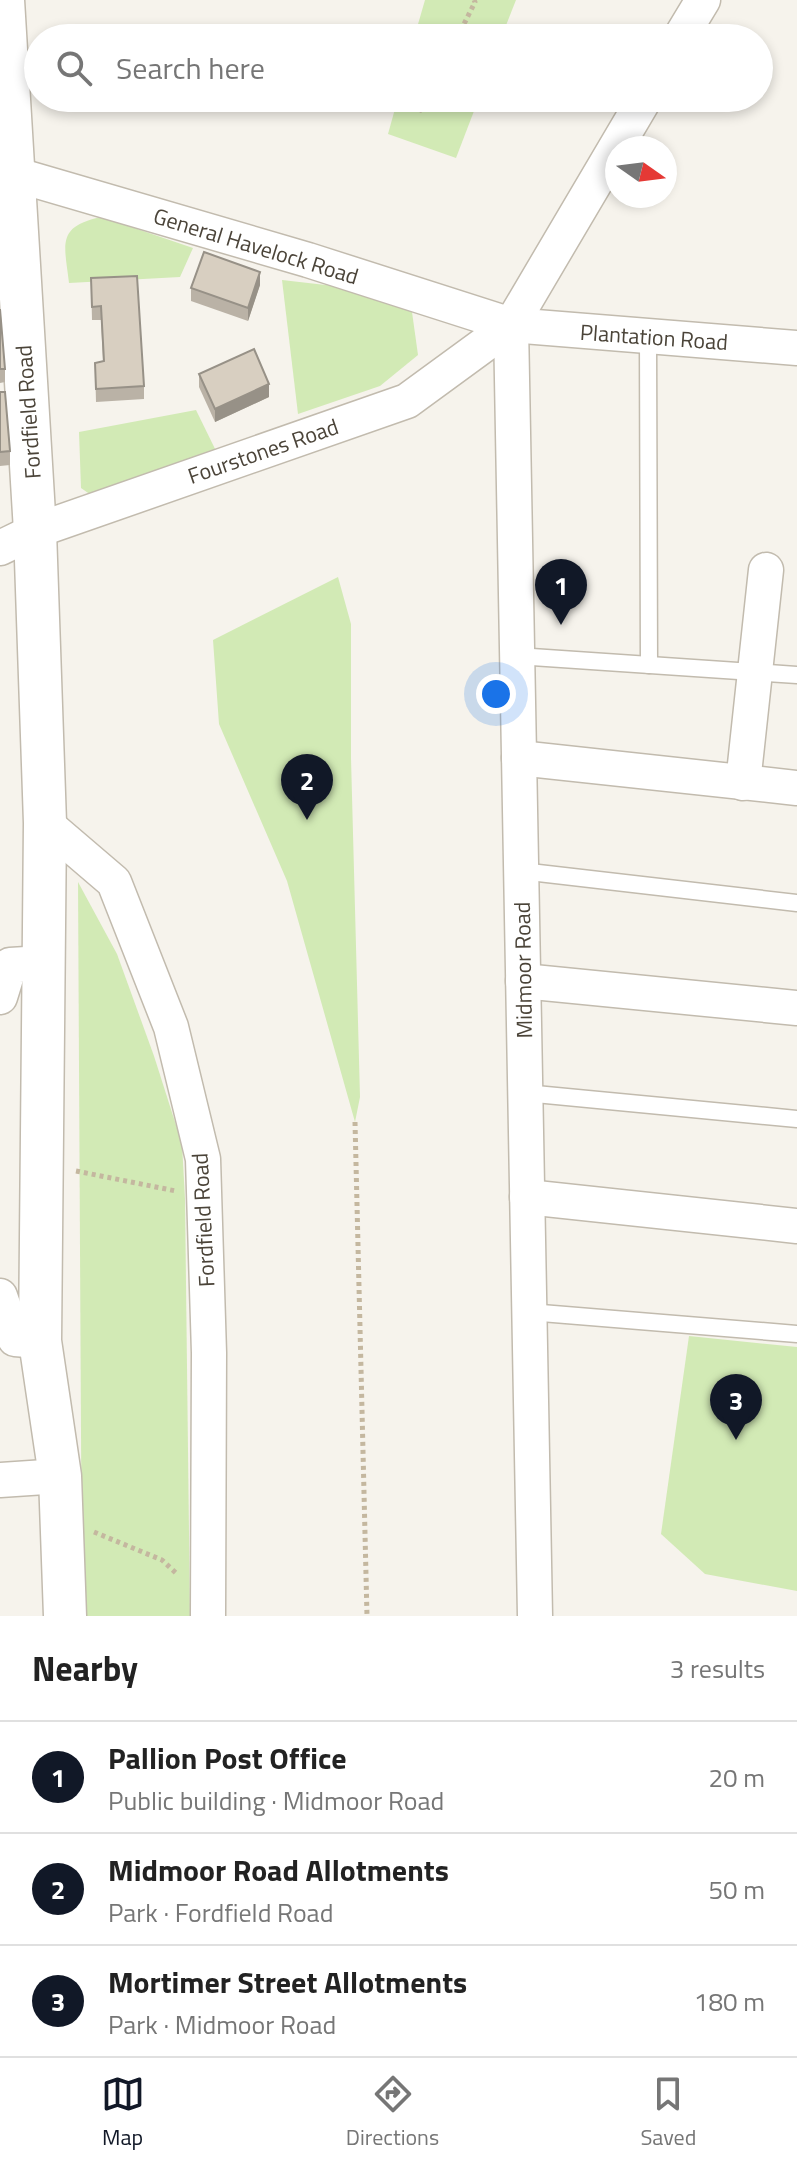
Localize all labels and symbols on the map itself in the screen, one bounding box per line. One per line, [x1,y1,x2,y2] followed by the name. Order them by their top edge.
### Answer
[605,136,677,208] north arrow
[149,199,363,293] street label: General Havelock Road
[579,315,729,359] street label: Plantation Road
[6,344,50,480] street label: Fordfield Road
[183,409,343,493] street label: Fourstones Road
[535,559,587,625] pin: 1
[476,674,516,714] your location
[281,754,333,820] pin: 2
[505,901,541,1039] street label: Midmoor Road
[183,1152,223,1288] street label: Fordfield Road
[710,1374,762,1440] pin: 3

